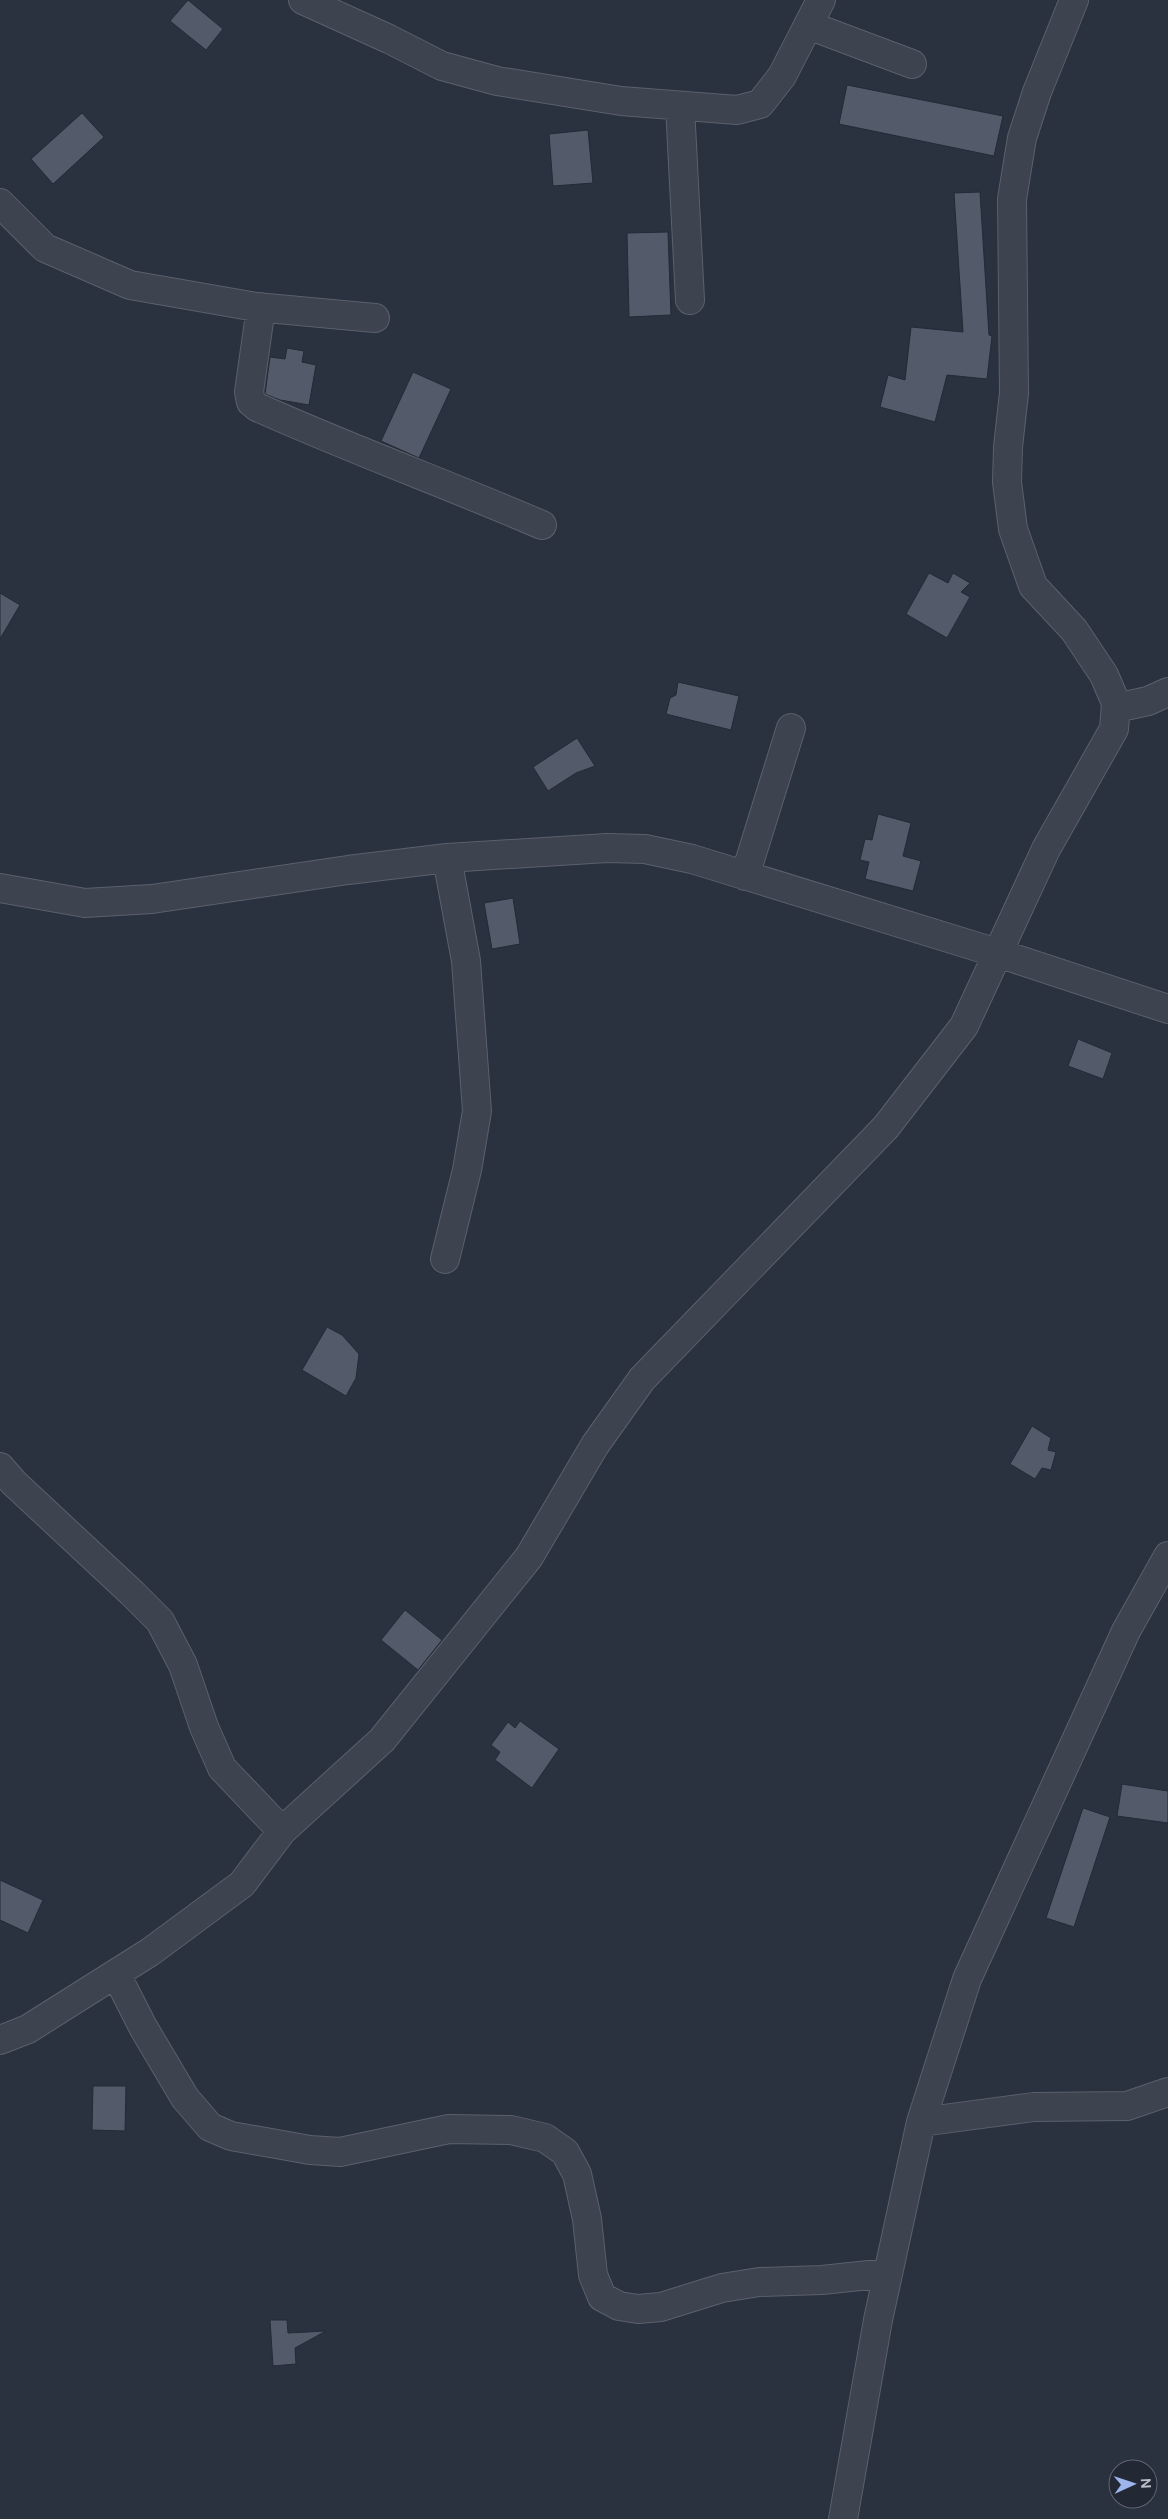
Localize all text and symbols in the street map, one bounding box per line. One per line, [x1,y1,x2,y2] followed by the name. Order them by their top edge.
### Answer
[1108,2459,1158,2509] north arrow
[1137,2478,1155,2489] text: N

